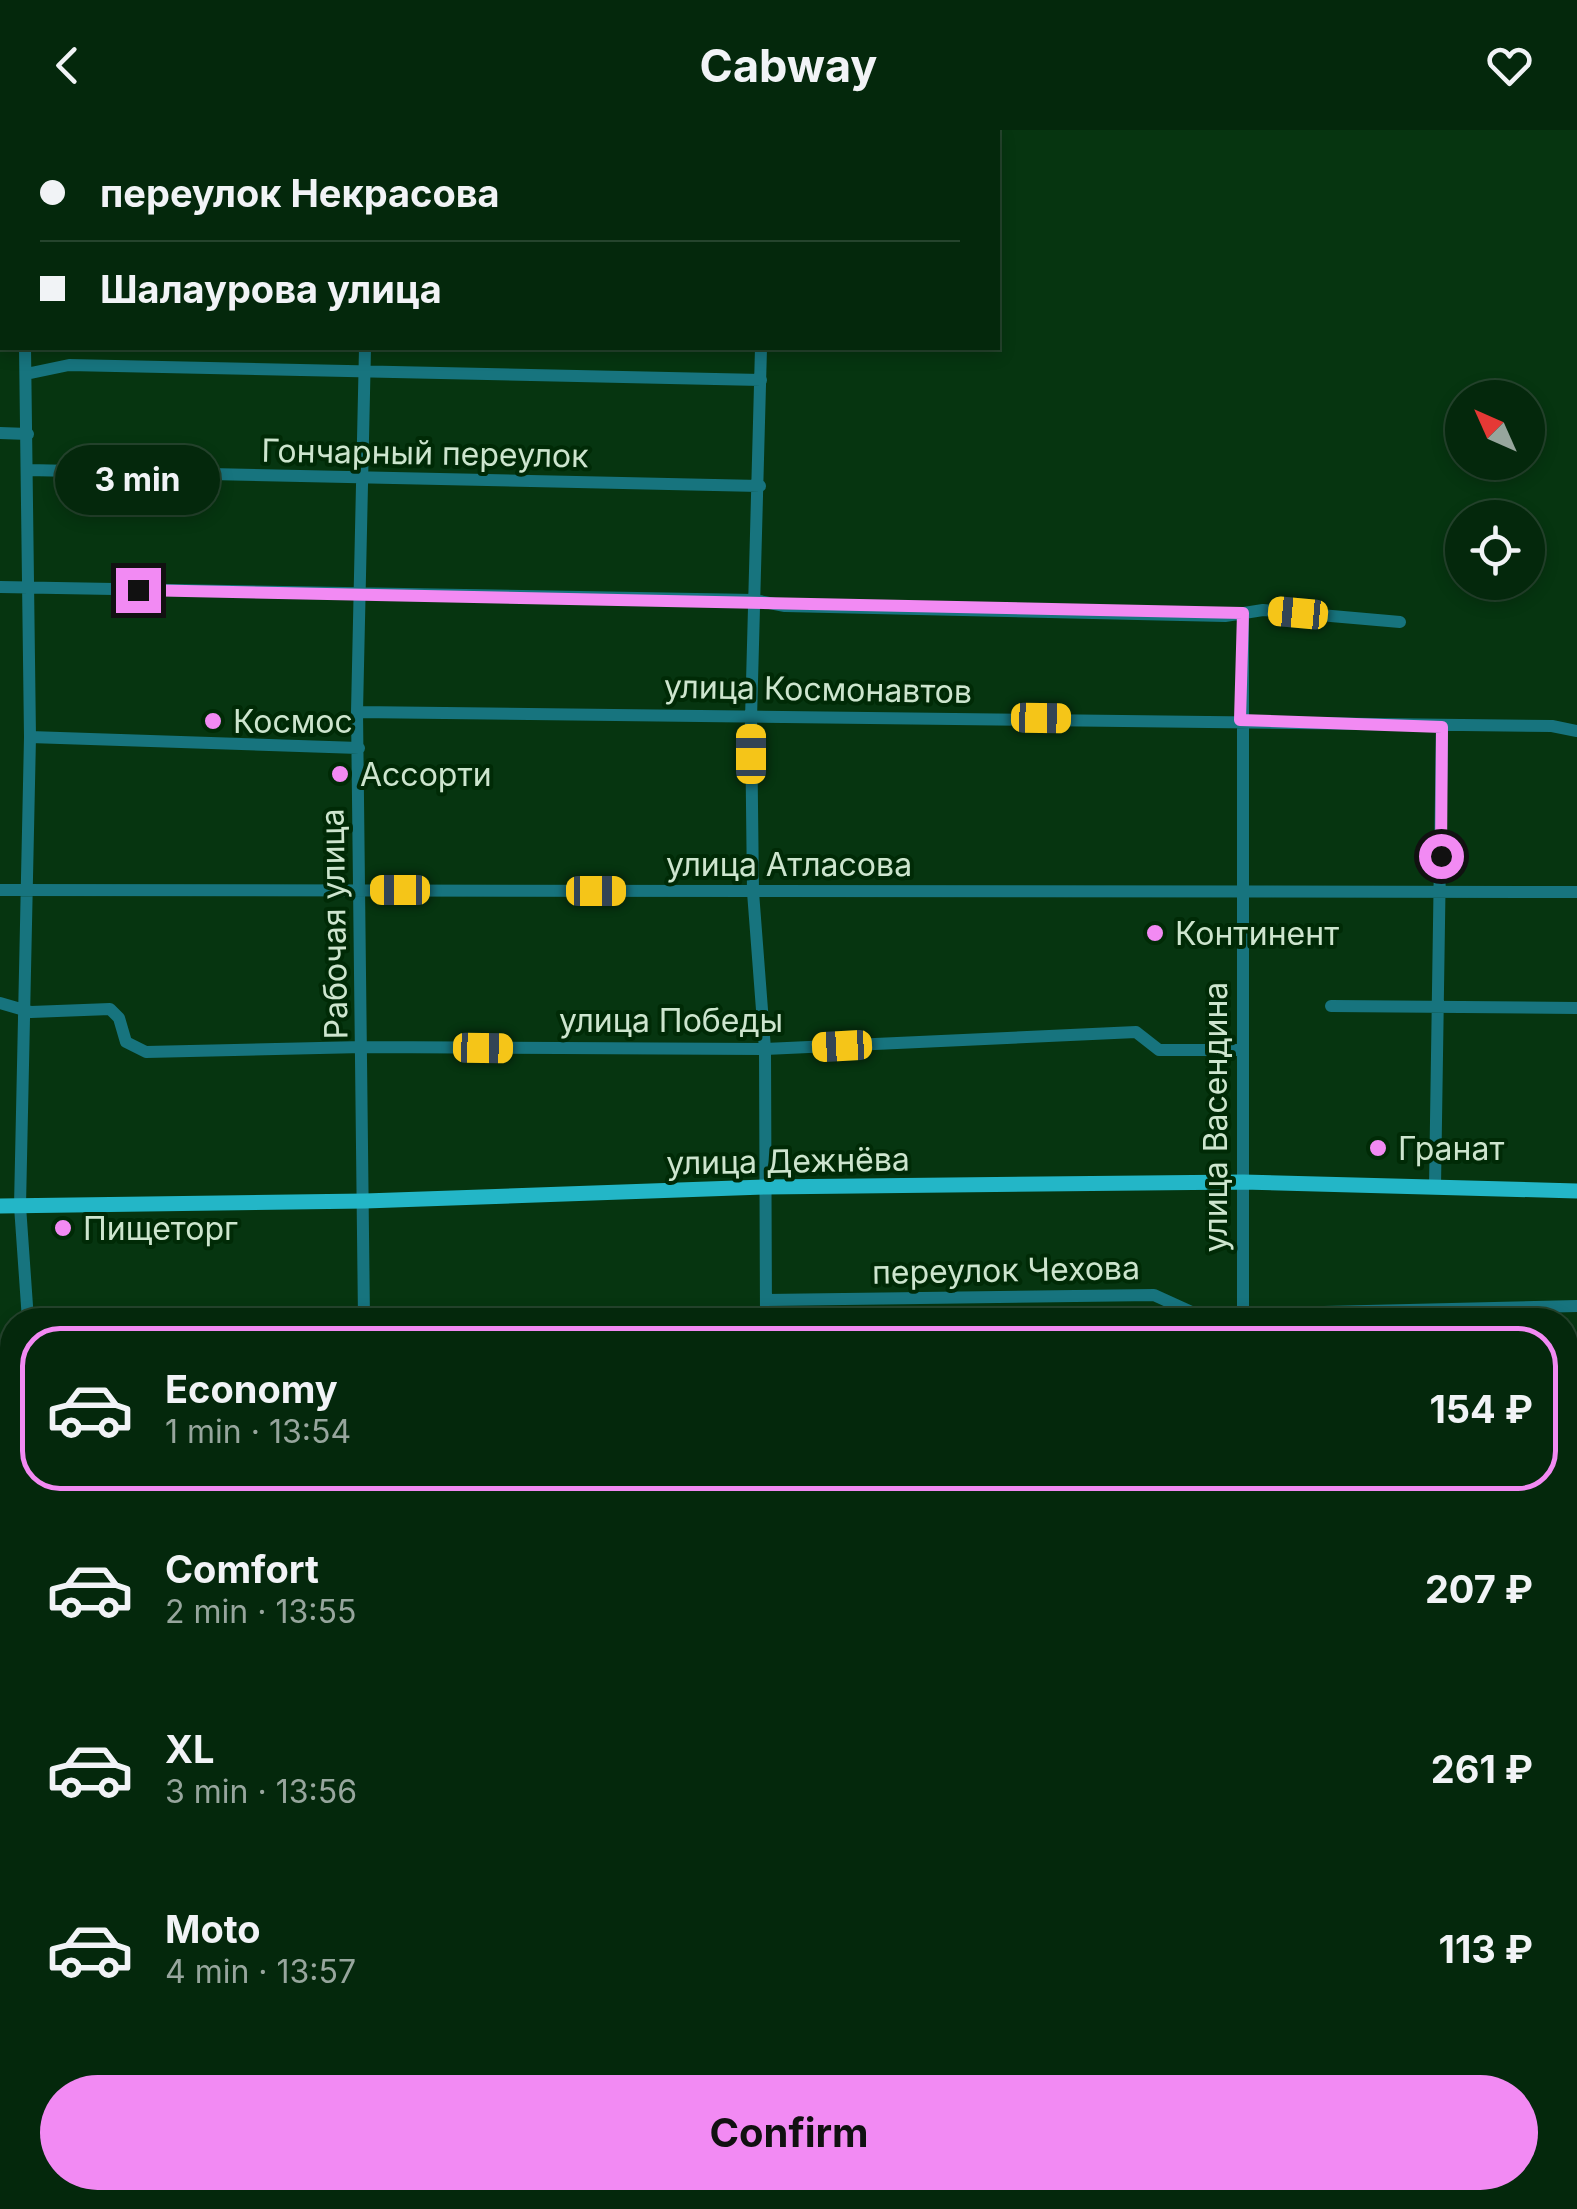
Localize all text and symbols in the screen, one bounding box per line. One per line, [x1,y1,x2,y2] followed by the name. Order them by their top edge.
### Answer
[40,38,95,93] icon: back
[700,38,877,93] text: Cabway
[1482,38,1537,93] icon: heart
[100,170,500,216] text: переулок Некрасова
[100,266,442,312] text: Шалаурова улица
[1445,380,1545,480] north arrow
[1445,380,1545,600] map controls
[261,431,589,475] street label: Гончарный переулок
[56,445,220,515] callout: 3 min
[94,460,181,499] text: 3 min
[1445,500,1545,600] button: locate
[116,568,161,613] route end
[1267,595,1329,631] car
[664,667,972,711] street label: улица Космонавтов
[233,702,353,741] place label: Космос
[1011,702,1071,734] car
[202,710,224,732] marker: Космос
[736,724,766,784] car
[360,755,492,794] place label: Ассорти
[329,763,351,785] marker: Ассорти
[312,808,356,1040] street label: Рабочая улица
[1419,834,1464,879] route start
[666,845,912,884] street label: улица Атласова
[370,875,430,905] car
[566,876,626,906] car
[1175,914,1339,953] place label: Континент
[1144,922,1166,944] marker: Континент
[1196,982,1235,1252] street label: улица Васендина
[559,1001,783,1040] street label: улица Победы
[811,1029,873,1063] car
[453,1032,513,1064] car
[1398,1129,1504,1168] place label: Гранат
[1367,1137,1389,1159] marker: Гранат
[666,1139,910,1183] street label: улица Дежнёва
[83,1209,238,1248] place label: Пищеторг
[52,1217,74,1239] marker: Пищеторг
[872,1248,1140,1292] street label: переулок Чехова
[45,1364,135,1454] icon: car
[165,1366,338,1412] text: Economy
[1429,1386,1533,1432] text: 154 ₽
[165,1412,351,1451] text: 1 min · 13:54
[45,1544,135,1634] icon: car
[165,1546,319,1592] text: Comfort
[1425,1566,1533,1612] text: 207 ₽
[165,1592,356,1631] text: 2 min · 13:55
[45,1724,135,1814] icon: car
[165,1726,215,1772] text: XL
[1431,1746,1533,1792] text: 261 ₽
[165,1772,357,1811] text: 3 min · 13:56
[45,1904,135,1994] icon: car
[165,1906,261,1952] text: Moto
[1439,1926,1533,1972] text: 113 ₽
[165,1952,356,1991] text: 4 min · 13:57
[40,2075,1538,2190] button: Confirm

